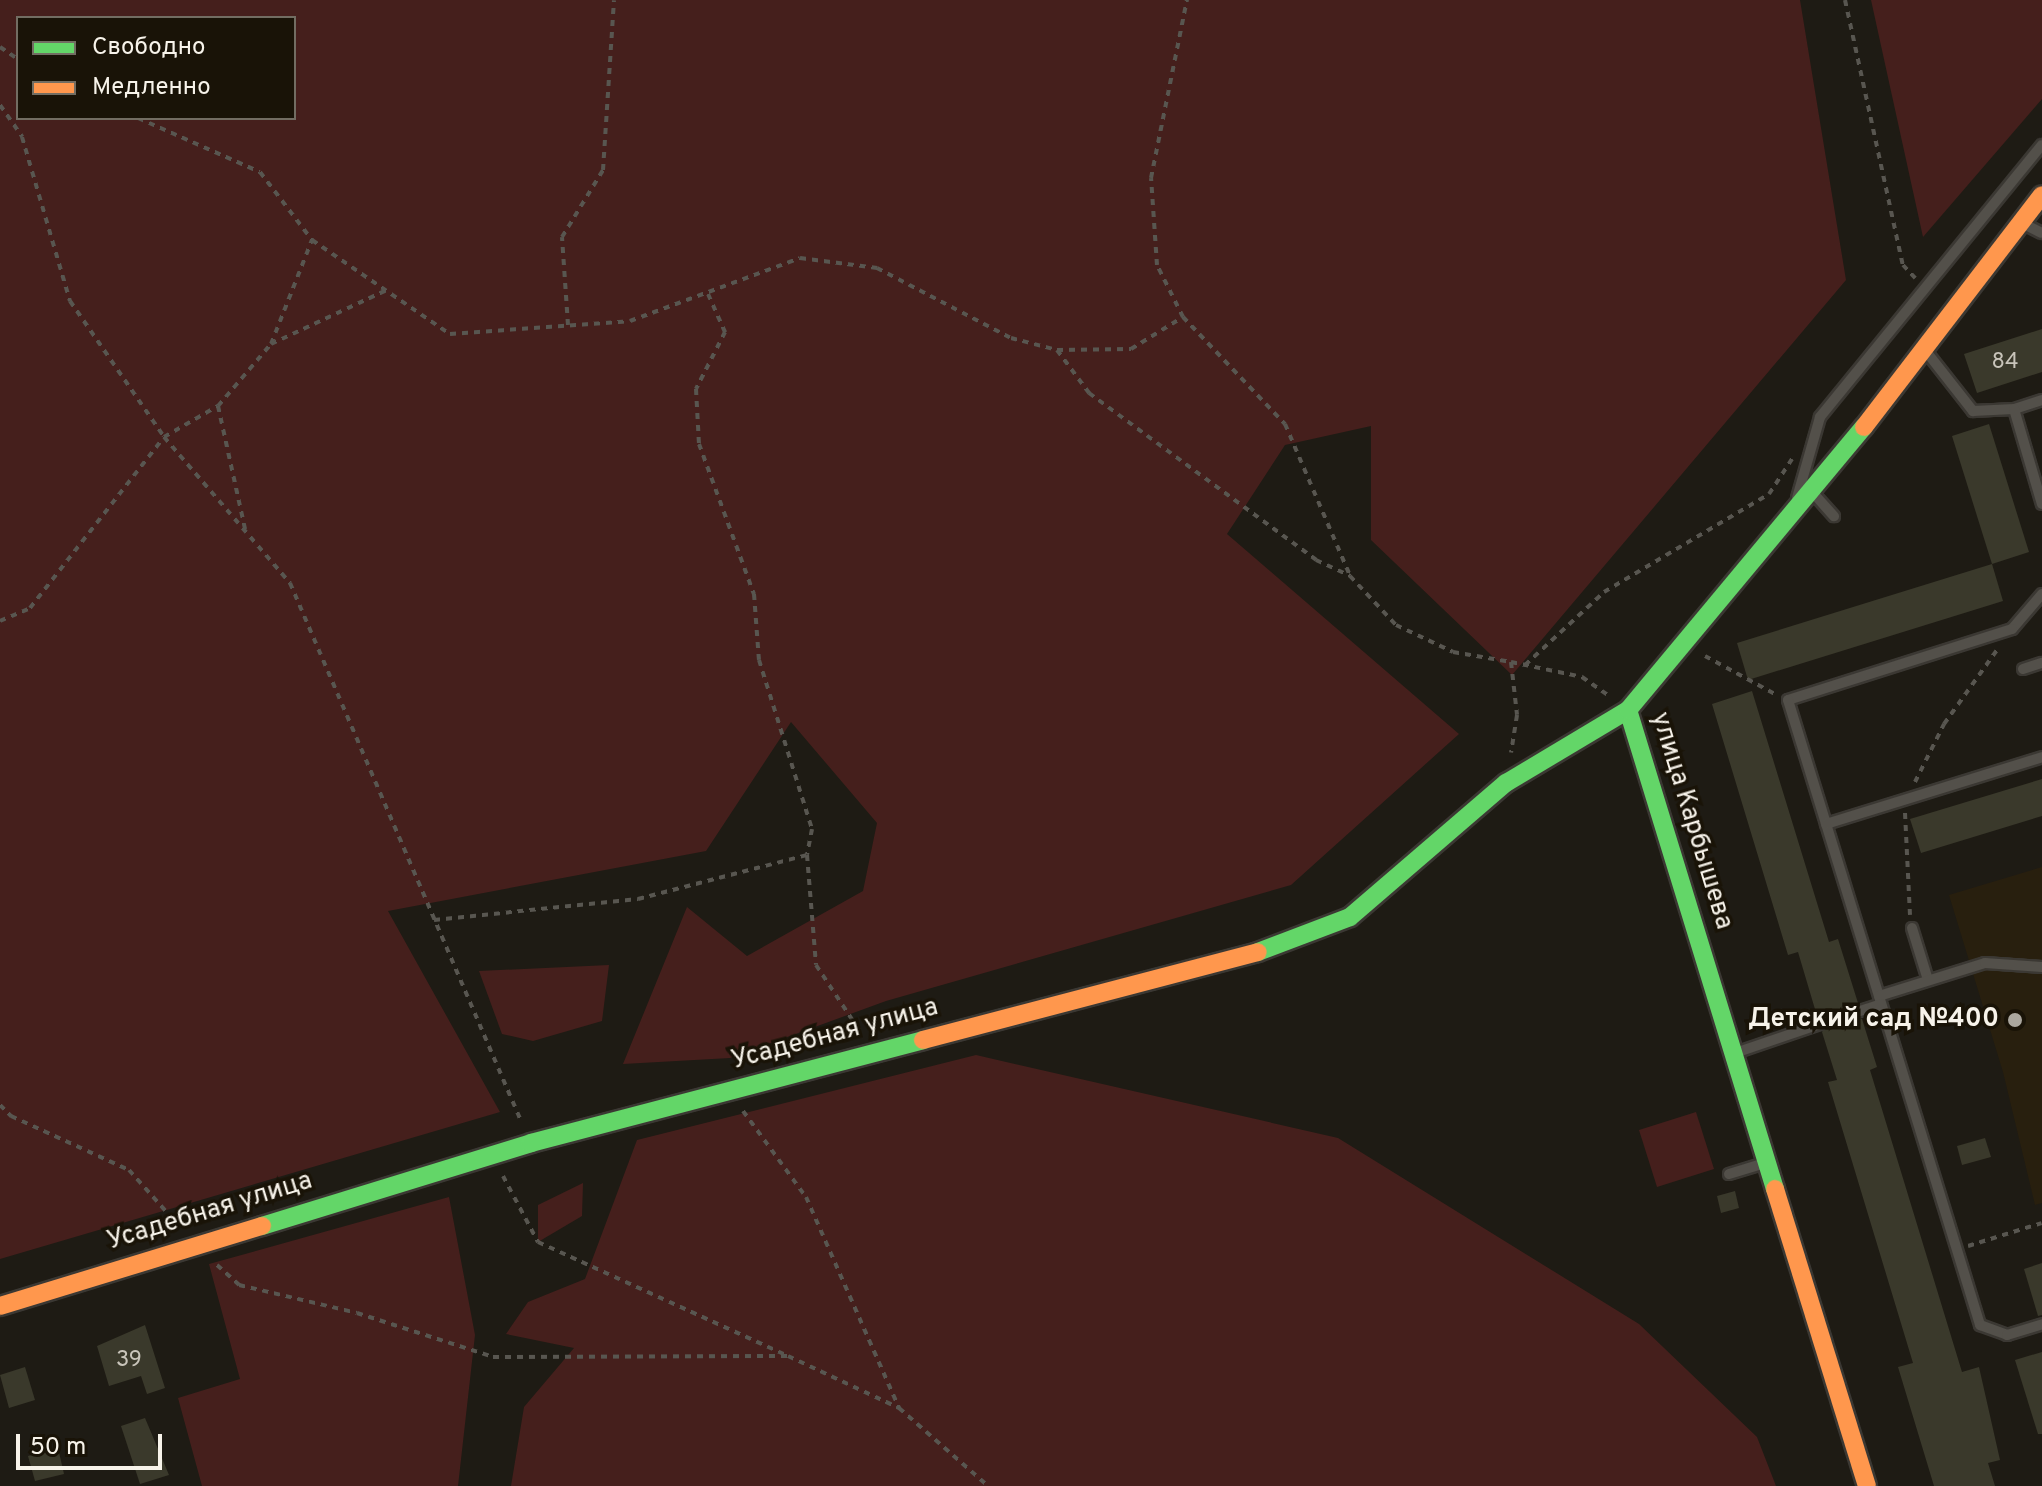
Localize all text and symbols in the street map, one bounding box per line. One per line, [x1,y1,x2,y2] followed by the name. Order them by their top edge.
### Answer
[16,16,296,120] legend
[92,33,205,63] text: Свободно
[92,73,211,103] text: Медленно
[1991,350,2019,376] house number: 84
[1643,709,1739,933] street label: улица Карбышева
[728,992,942,1078] street label: Усадебная улица
[1748,1004,1999,1036] place label: Детский сад №400
[2006,1011,2024,1029] marker: Детский сад №400
[104,1166,316,1258] street label: Усадебная улица
[116,1348,142,1374] house number: 39
[20,1418,166,1468] scale bar
[30,1433,86,1463] text: 50 m

